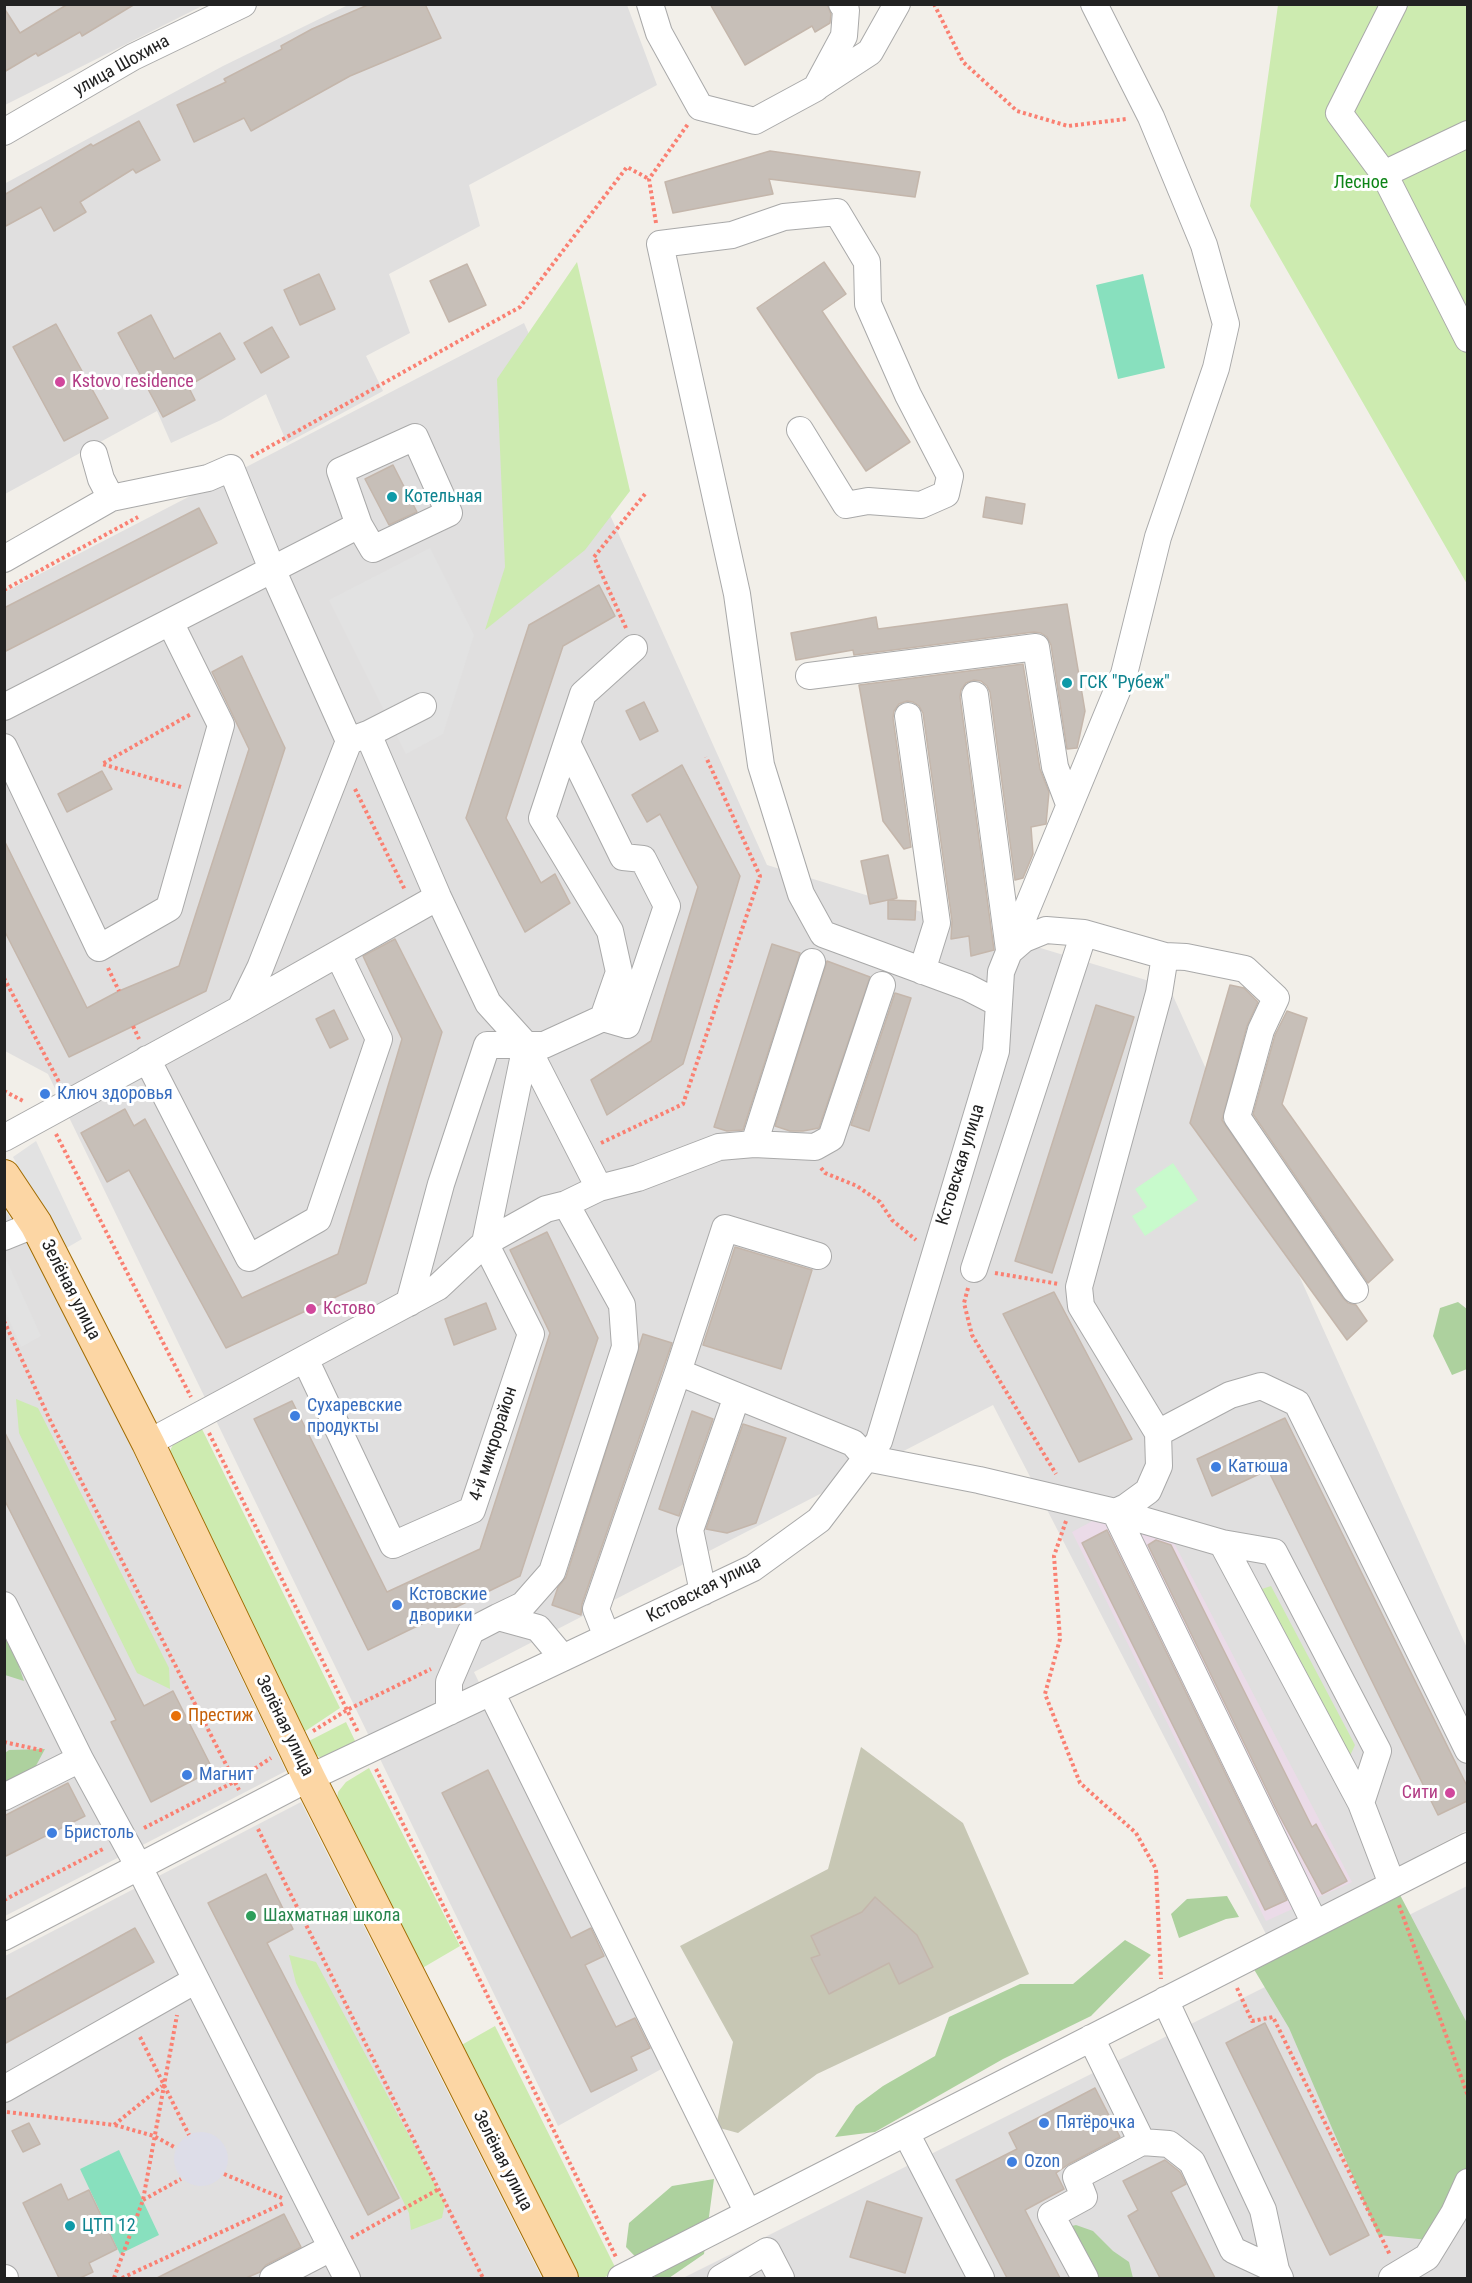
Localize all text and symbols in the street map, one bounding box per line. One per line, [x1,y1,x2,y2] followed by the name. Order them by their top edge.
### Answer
[70,31,174,101] street label: улица Шохина
[1334,172,1388,194] park label: Лесное
[72,371,194,393] place label: Kstovo residence
[53,375,67,389] marker: Kstovo residence
[404,486,482,508] place label: Котельная
[385,490,399,504] marker: Котельная
[1079,672,1170,694] place label: ГСК "Рубеж"
[1060,676,1074,690] marker: ГСК "Рубеж"
[57,1083,173,1105] place label: Ключ здоровья
[38,1087,52,1101] marker: Ключ здоровья
[932,1102,990,1228] street label: Кстовская улица
[36,1236,104,1344] street label: Зелёная улица
[323,1298,376,1320] place label: Кстово
[304,1302,318,1316] marker: Кстово
[465,1384,523,1504] street label: 4-й микрорайон
[307,1395,402,1438] place label: Сухаревские продукты
[288,1409,302,1423] marker: Сухаревские продукты
[1228,1456,1288,1478] place label: Катюша
[1209,1460,1223,1474] marker: Катюша
[643,1552,765,1628] street label: Кстовская улица
[409,1584,487,1626] place label: Кстовские дворики
[390,1598,404,1612] marker: Кстовские дворики
[250,1672,318,1780] street label: Зелёная улица
[188,1705,254,1727] place label: Престиж
[169,1709,183,1723] marker: Престиж
[199,1764,254,1786] place label: Магнит
[180,1768,194,1782] marker: Магнит
[1402,1782,1438,1804] place label: Сити
[1443,1786,1457,1800] marker: Сити
[64,1822,134,1844] place label: Бристоль
[45,1826,59,1840] marker: Бристоль
[263,1905,400,1927] place label: Шахматная школа
[244,1909,258,1923] marker: Шахматная школа
[468,2107,536,2215] street label: Зелёная улица
[1056,2112,1135,2134] place label: Пятёрочка
[1037,2116,1051,2130] marker: Пятёрочка
[1024,2151,1060,2173] place label: Ozon
[1005,2155,1019,2169] marker: Ozon
[82,2215,136,2237] place label: ЦТП 12
[63,2219,77,2233] marker: ЦТП 12

